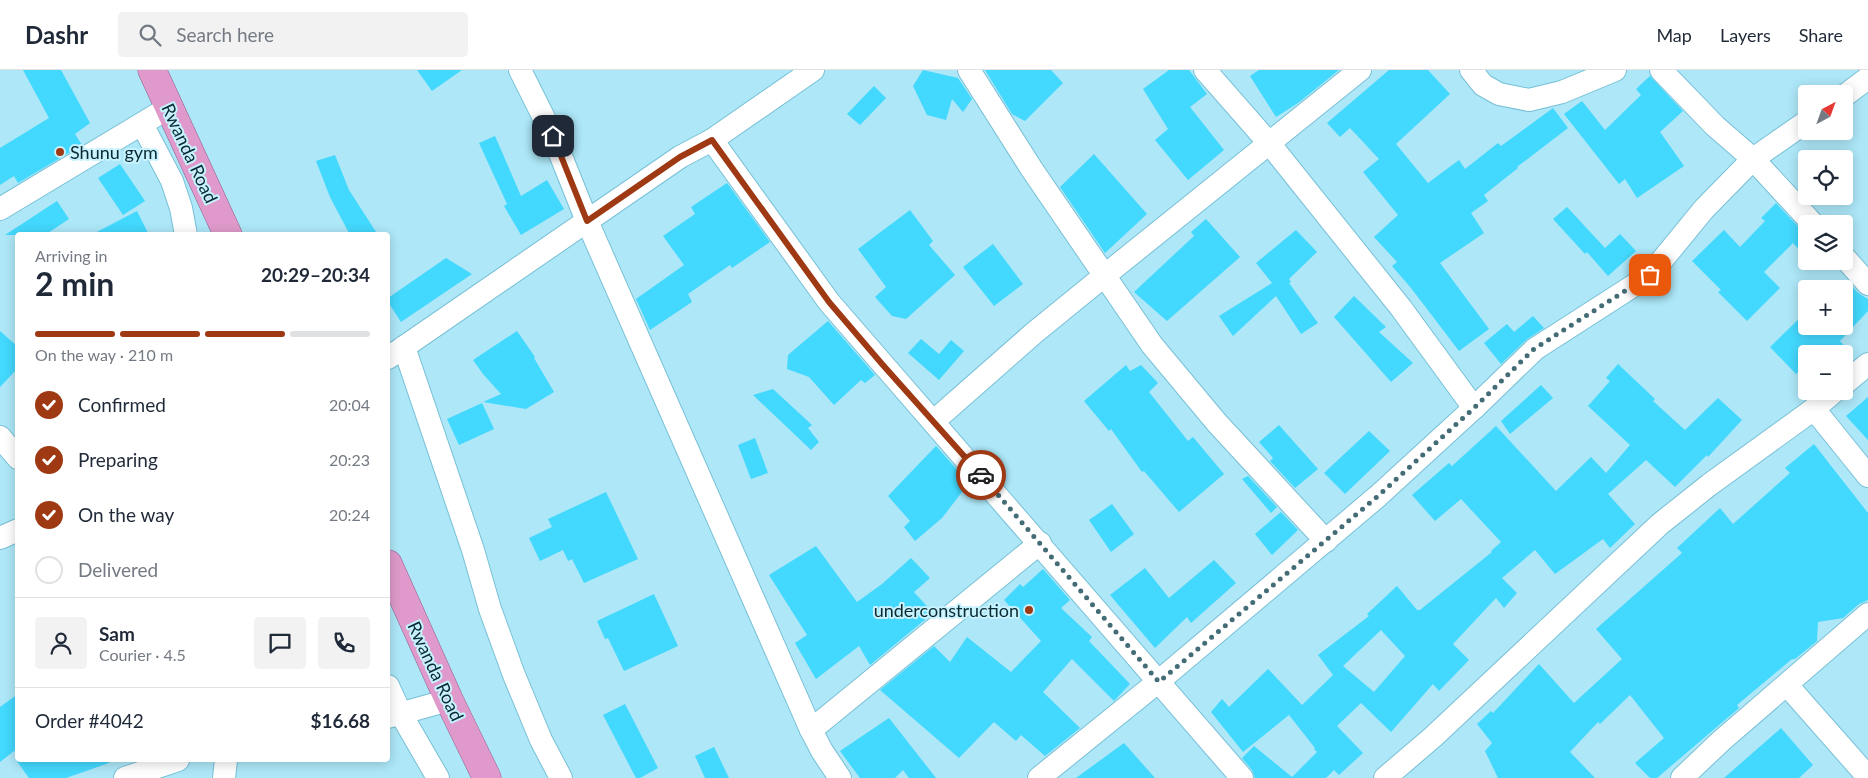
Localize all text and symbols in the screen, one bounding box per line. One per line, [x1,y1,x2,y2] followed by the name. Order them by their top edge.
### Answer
[118,12,468,57] search box
[25,20,88,49] text: Dashr
[136,21,164,49] icon: search
[176,23,274,46] text: Search here
[1656,24,1692,46] text: Map
[1720,24,1771,46] text: Layers
[1799,24,1843,46] text: Share
[1798,85,1852,140] north arrow
[1798,85,1853,400] map controls
[157,100,223,206] street label: Rwanda Road
[532,115,574,157] pin
[539,122,567,150] icon: home
[70,141,158,163] place label: Shunu gym
[54,146,66,158] marker: Shunu gym
[1798,150,1853,205] button: locate
[1798,215,1853,270] button: layers
[35,246,108,265] text: Arriving in
[1629,254,1671,296] pin
[1636,261,1664,289] icon: bag
[261,263,370,286] text: 20:29–20:34
[35,264,114,303] text: 2 min
[1798,280,1853,335] button: +
[35,345,173,364] text: On the way · 210 m
[1798,345,1853,400] button: −
[35,391,63,419] icon: check
[78,393,166,416] text: Confirmed
[329,395,370,414] text: 20:04
[35,446,63,474] icon: check
[78,448,158,471] text: Preparing
[329,450,370,469] text: 20:23
[956,450,1006,500] courier
[967,461,995,489] icon: car
[35,501,63,529] icon: check
[78,503,174,526] text: On the way
[329,505,370,524] text: 20:24
[78,558,158,581] text: Delivered
[874,599,1019,621] place label: underconstruction
[1023,604,1035,616] marker: underconstruction
[35,617,87,669] button: person
[254,617,306,669] button: chat
[318,617,370,669] button: phone
[403,618,469,724] street label: Rwanda Road
[99,622,135,645] text: Sam
[99,645,186,664] text: Courier · 4.5
[35,709,144,732] text: Order #4042
[310,709,370,732] text: $16.68

